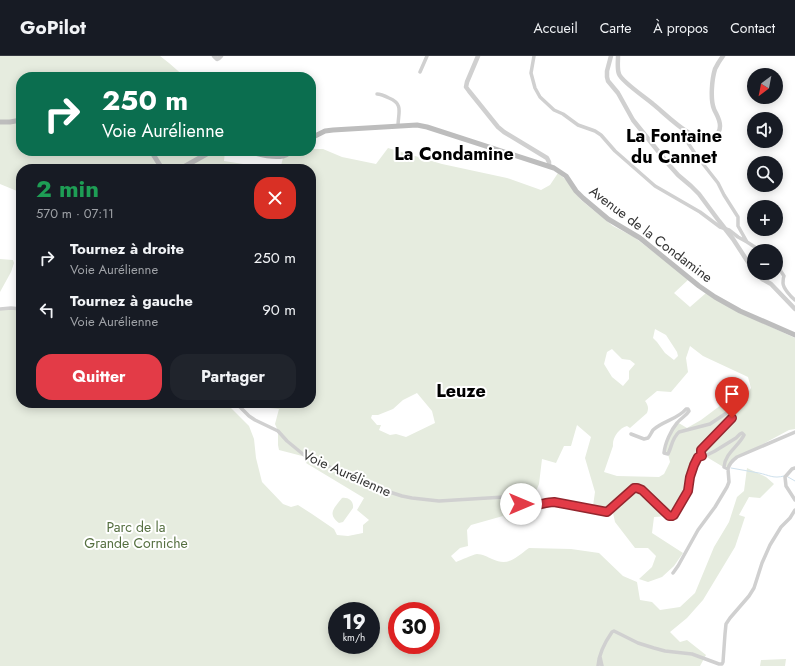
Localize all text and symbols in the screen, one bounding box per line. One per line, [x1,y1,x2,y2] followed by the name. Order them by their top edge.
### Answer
[20,14,86,41] text: GoPilot
[534,18,578,38] text: Accueil
[600,18,631,38] text: Carte
[653,18,708,38] text: À propos
[730,18,775,38] text: Contact
[747,68,783,104] north arrow
[747,68,783,280] map controls
[102,80,188,121] text: 250 m
[36,88,88,140] icon: right
[747,112,783,148] button: sound
[102,118,224,144] text: Voie Aurélienne
[626,123,722,170] district label: La Fontaine du Cannet
[394,141,514,167] district label: La Condamine
[747,156,783,192] button: search
[36,171,99,206] text: 2 min
[254,177,296,219] button: close
[585,181,717,287] street label: Avenue de la Condamine
[747,200,783,236] button: +
[36,204,114,223] text: 570 m · 07:11
[70,238,184,260] text: Tournez à droite
[747,244,783,280] button: −
[36,247,58,269] icon: right
[254,247,296,269] text: 250 m
[70,260,158,279] text: Voie Aurélienne
[70,290,193,312] text: Tournez à gauche
[36,299,58,321] icon: left
[262,299,296,321] text: 90 m
[70,312,158,331] text: Voie Aurélienne
[36,354,162,400] button: Quitter
[170,354,296,400] button: Partager
[715,377,749,418] pin
[436,378,486,404] district label: Leuze
[721,383,743,405] icon: arrive
[300,445,394,501] street label: Voie Aurélienne
[500,483,542,525] position arrow
[84,517,188,553] park label: Parc de la Grande Corniche
[388,602,440,654] speed limit sign: 30
[342,608,366,637] text: 19
[343,630,365,645] text: km/h

